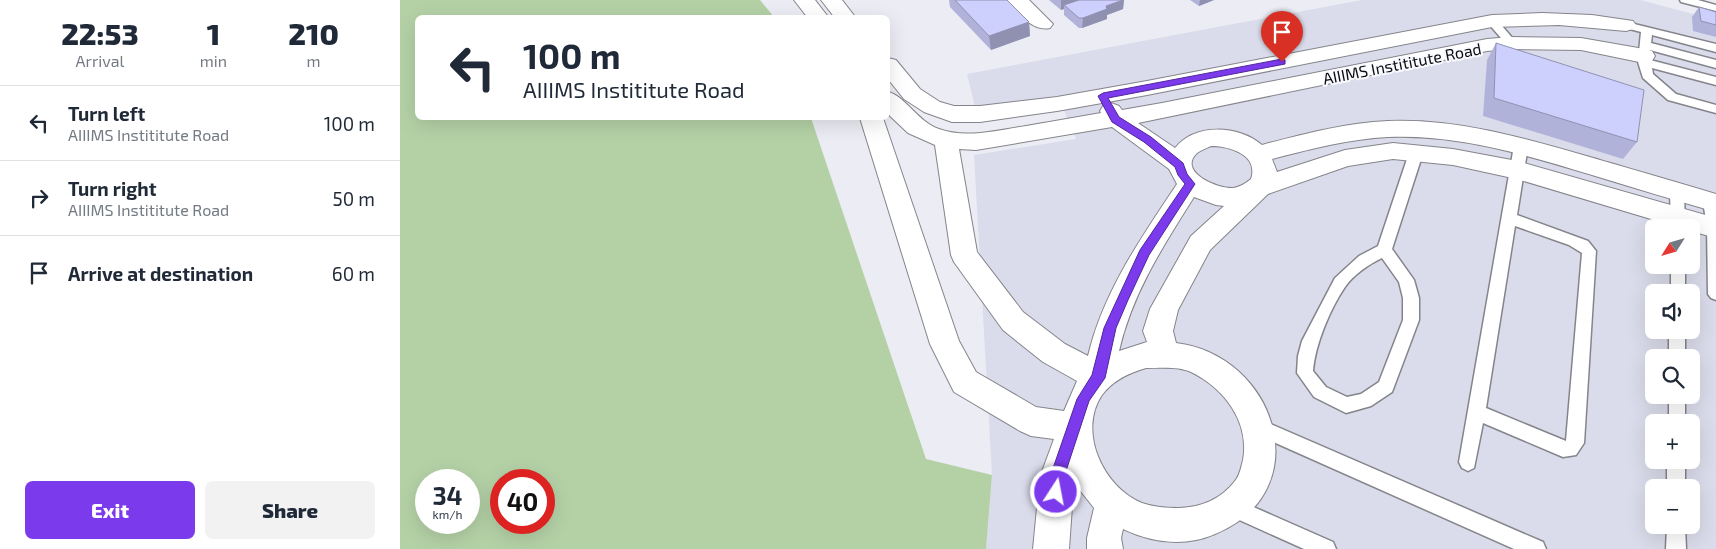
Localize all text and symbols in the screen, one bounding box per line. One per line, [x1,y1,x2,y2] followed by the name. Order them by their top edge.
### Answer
[1261,11,1303,62] pin
[61,15,139,51] text: 22:53
[207,15,220,51] text: 1
[288,15,339,51] text: 210
[1268,18,1296,46] icon: arrive
[523,34,621,76] text: 100 m
[440,35,505,100] icon: left
[1321,38,1483,88] street label: AIIIMS Instititute Road
[76,51,124,70] text: Arrival
[200,51,227,70] text: min
[306,51,321,70] text: m
[523,76,745,102] text: AIIIMS Instititute Road
[68,102,145,125] text: Turn left
[25,109,53,137] icon: left
[324,112,375,135] text: 100 m
[68,125,229,144] text: AIIIMS Instititute Road
[68,177,156,200] text: Turn right
[25,184,53,212] icon: right
[332,187,375,210] text: 50 m
[68,200,229,219] text: AIIIMS Instititute Road
[1645,219,1700,274] north arrow
[1645,219,1700,534] map controls
[25,259,53,287] icon: arrive
[68,262,253,285] text: Arrive at destination
[332,262,375,285] text: 60 m
[1645,284,1700,339] button: sound
[1645,349,1700,404] button: search
[1645,414,1700,469] button: +
[1029,465,1081,517] position arrow
[490,469,555,534] speed limit sign: 40
[1645,479,1700,534] button: −
[432,480,463,510] text: 34
[25,481,195,539] button: Exit
[205,481,375,539] button: Share
[433,507,462,521] text: km/h

